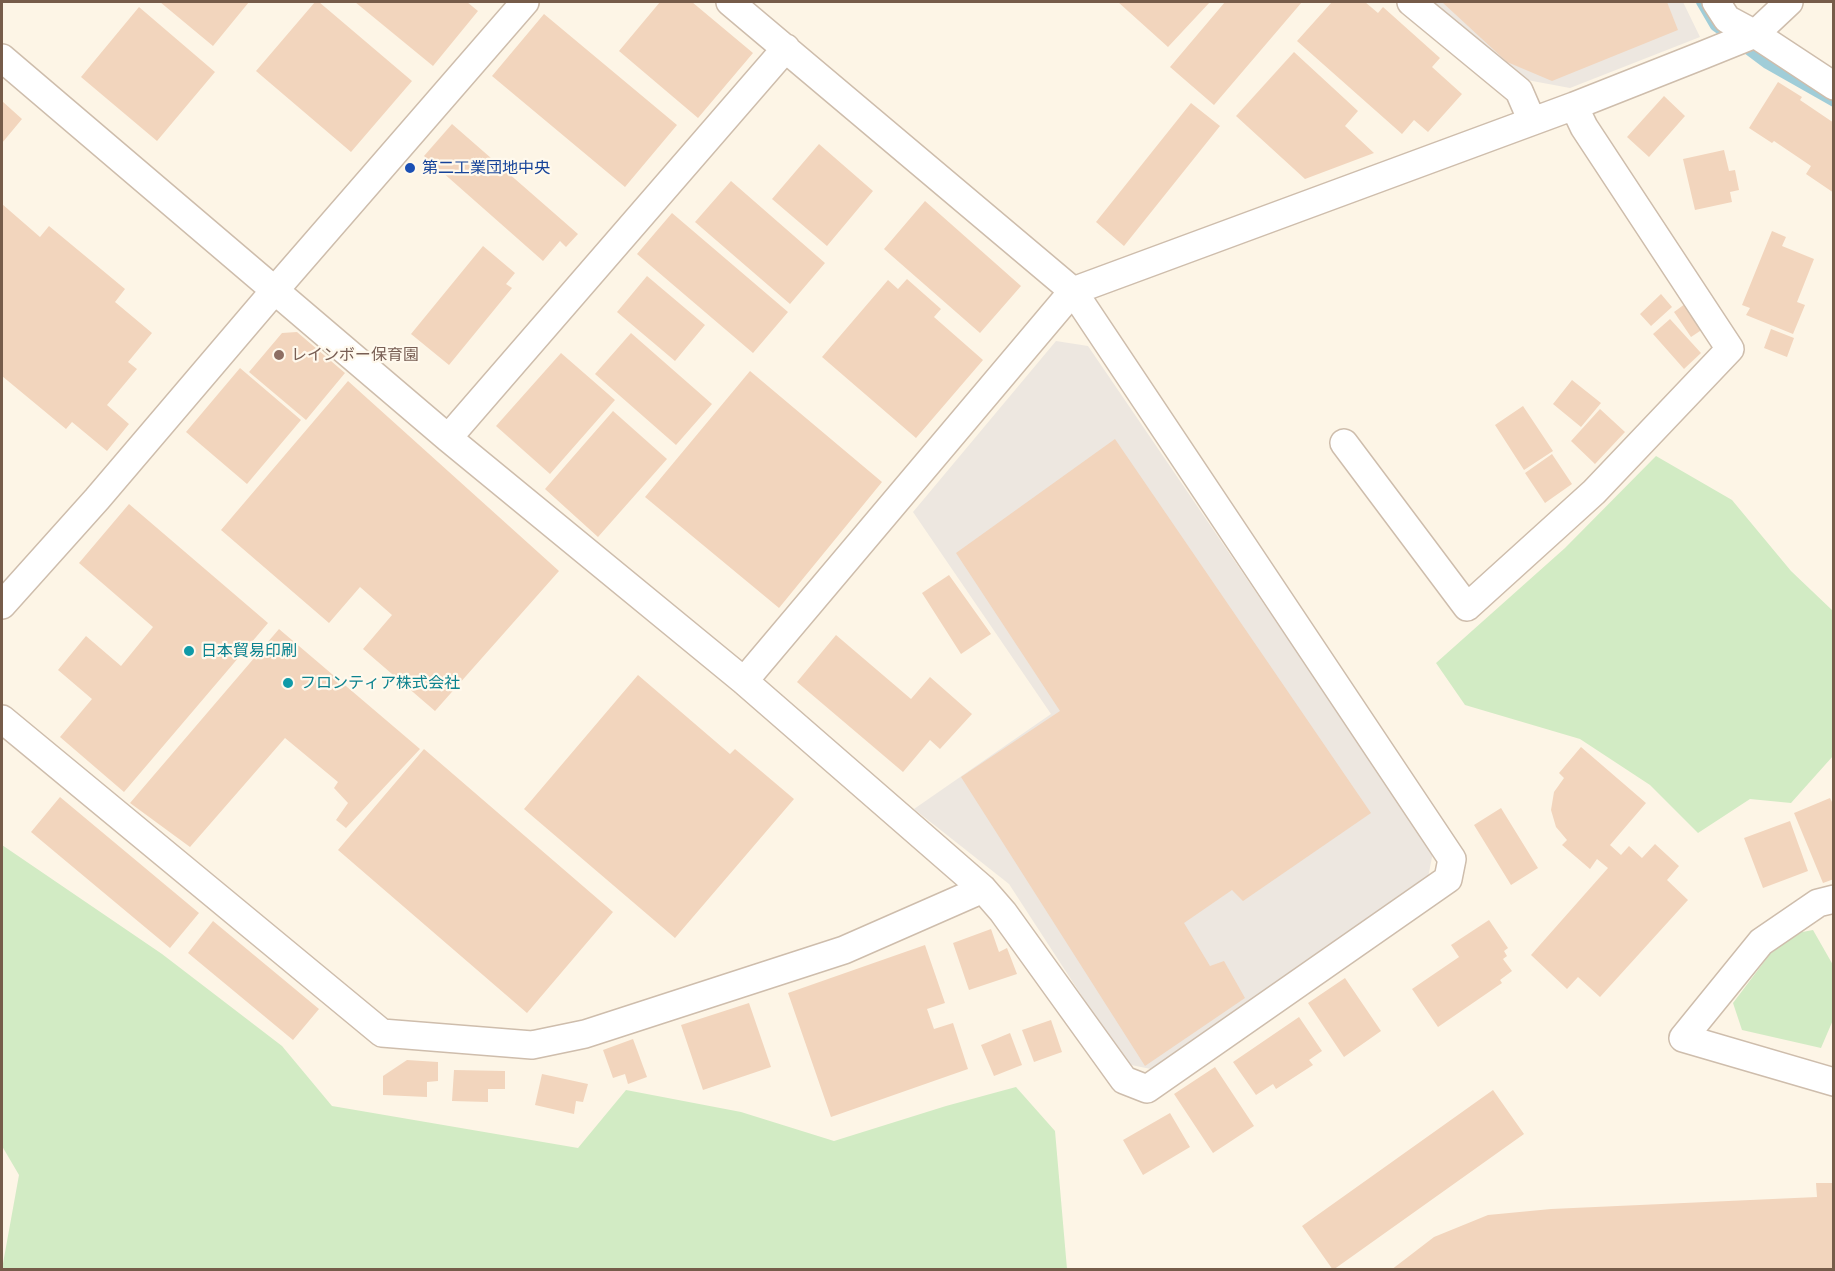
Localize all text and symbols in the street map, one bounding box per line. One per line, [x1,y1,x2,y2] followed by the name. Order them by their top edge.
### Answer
[422,158,550,178] place label: 第二工業団地中央
[403,161,417,175] marker: 第二工業団地中央
[291,345,419,365] place label: レインボー保育園
[272,348,286,362] marker: レインボー保育園
[201,641,297,661] place label: 日本貿易印刷
[182,644,196,658] marker: 日本貿易印刷
[300,673,460,693] place label: フロンティア株式会社
[281,676,295,690] marker: フロンティア株式会社

